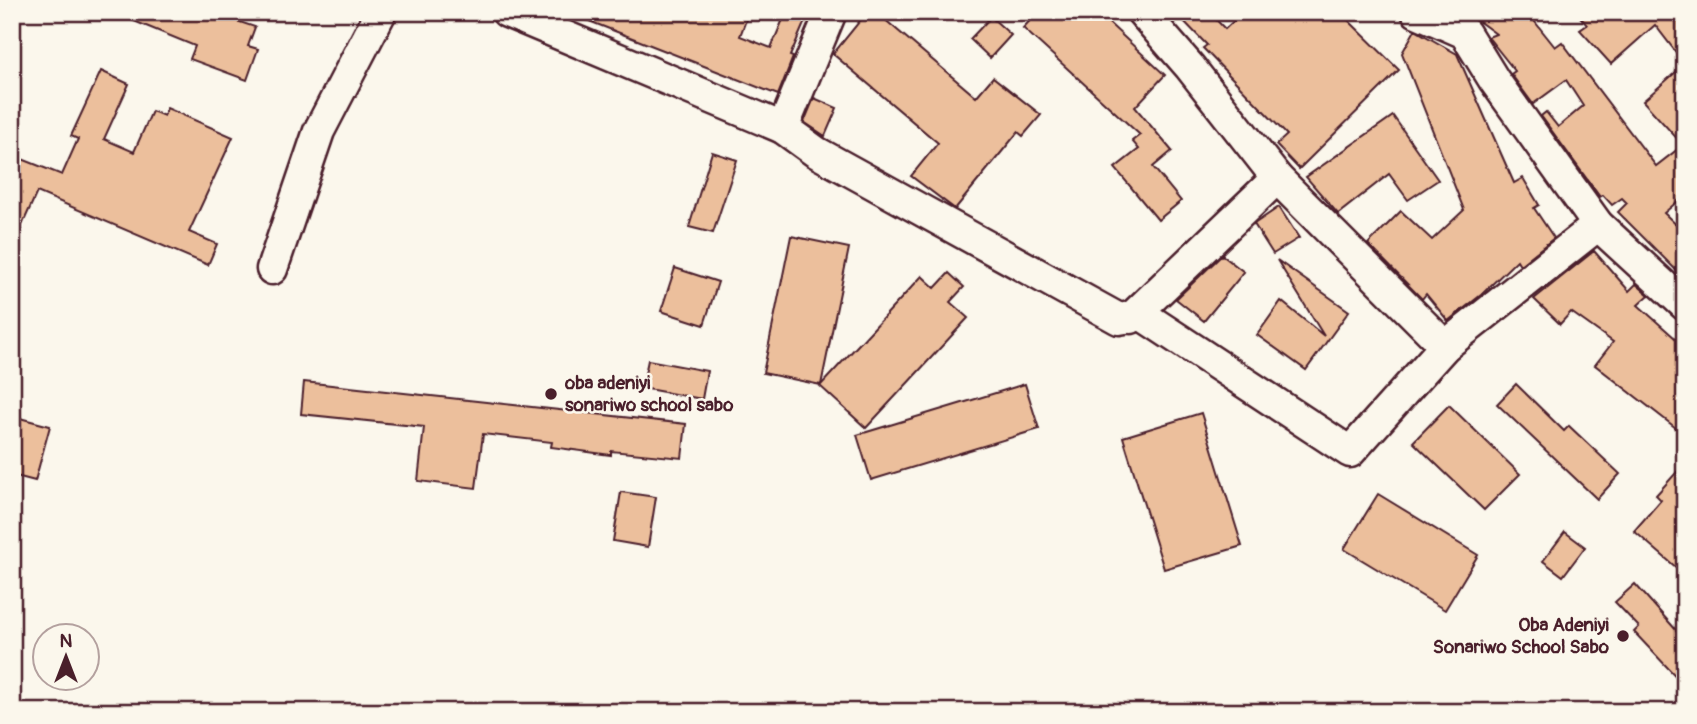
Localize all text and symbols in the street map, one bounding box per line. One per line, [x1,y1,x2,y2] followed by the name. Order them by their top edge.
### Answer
[564,371,734,417] place label: oba adeniyi sonariwo school sabo
[543,386,559,402] marker: oba adeniyi sonariwo school sabo
[1433,613,1610,659] place label: Oba Adeniyi Sonariwo School Sabo
[32,622,102,692] north arrow
[1615,628,1631,644] marker: Oba Adeniyi Sonariwo School Sabo
[60,629,73,653] text: N

